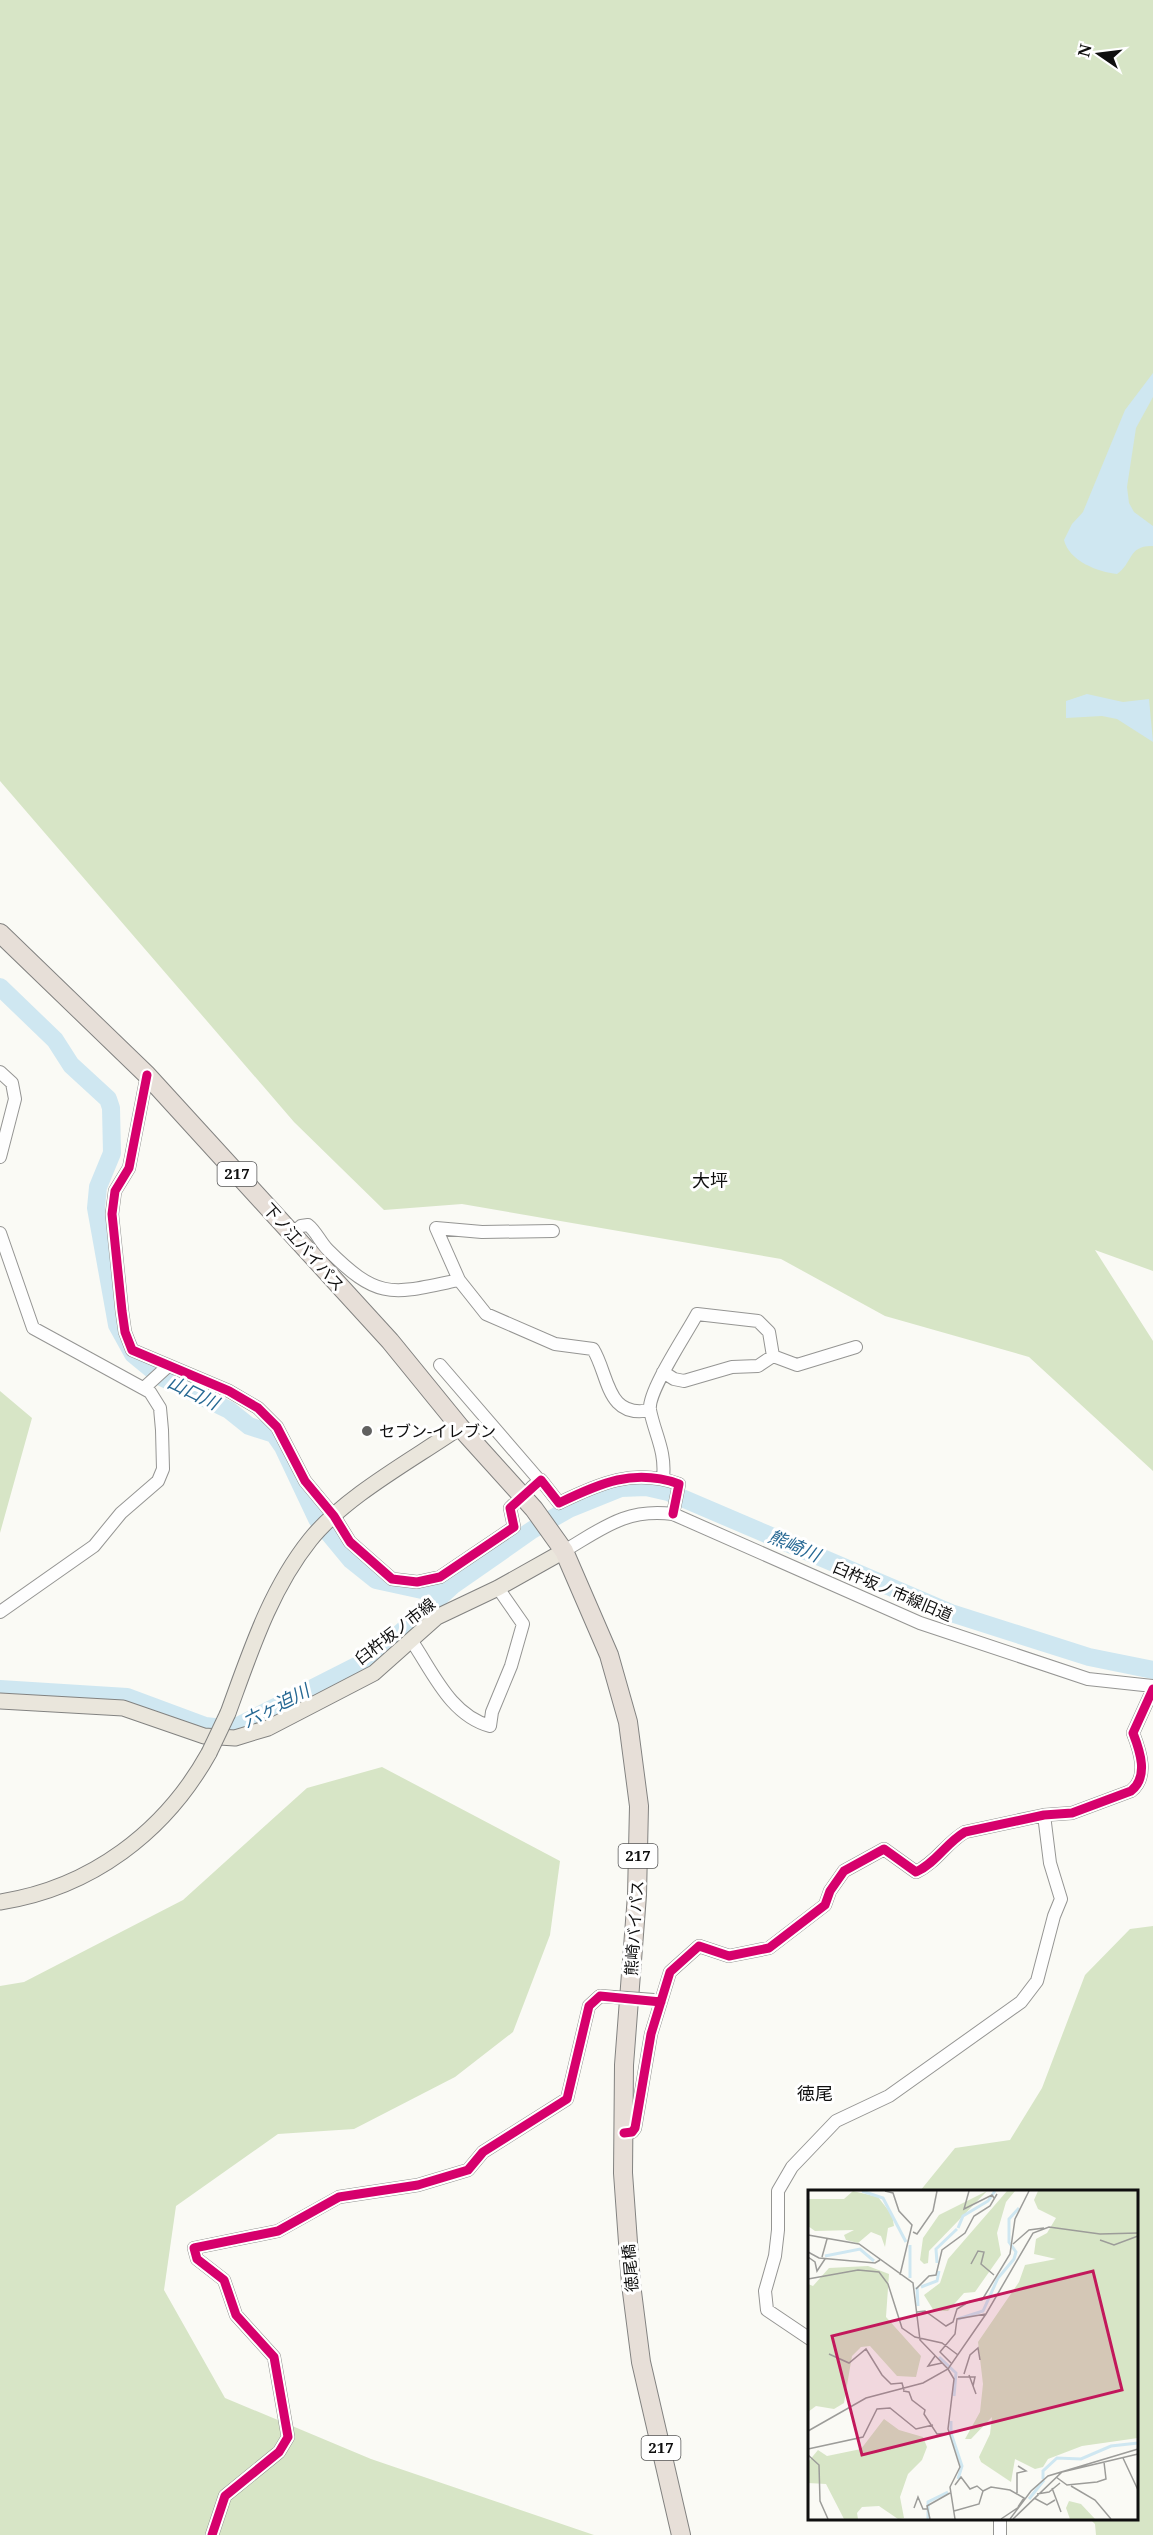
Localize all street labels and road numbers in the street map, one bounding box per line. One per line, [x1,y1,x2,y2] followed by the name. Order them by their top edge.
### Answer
[218,1162,256,1186] road number: 217
[258,1198,350,1296] street label: 下ノ江バイパス
[830,1556,956,1626] street label: 臼杵坂ノ市線旧道
[350,1593,440,1669] street label: 臼杵坂ノ市線
[618,1844,658,1868] road number: 217
[620,1880,648,1976] street label: 熊崎バイパス
[617,2243,643,2293] street label: 徳尾橋
[642,2436,680,2460] road number: 217

